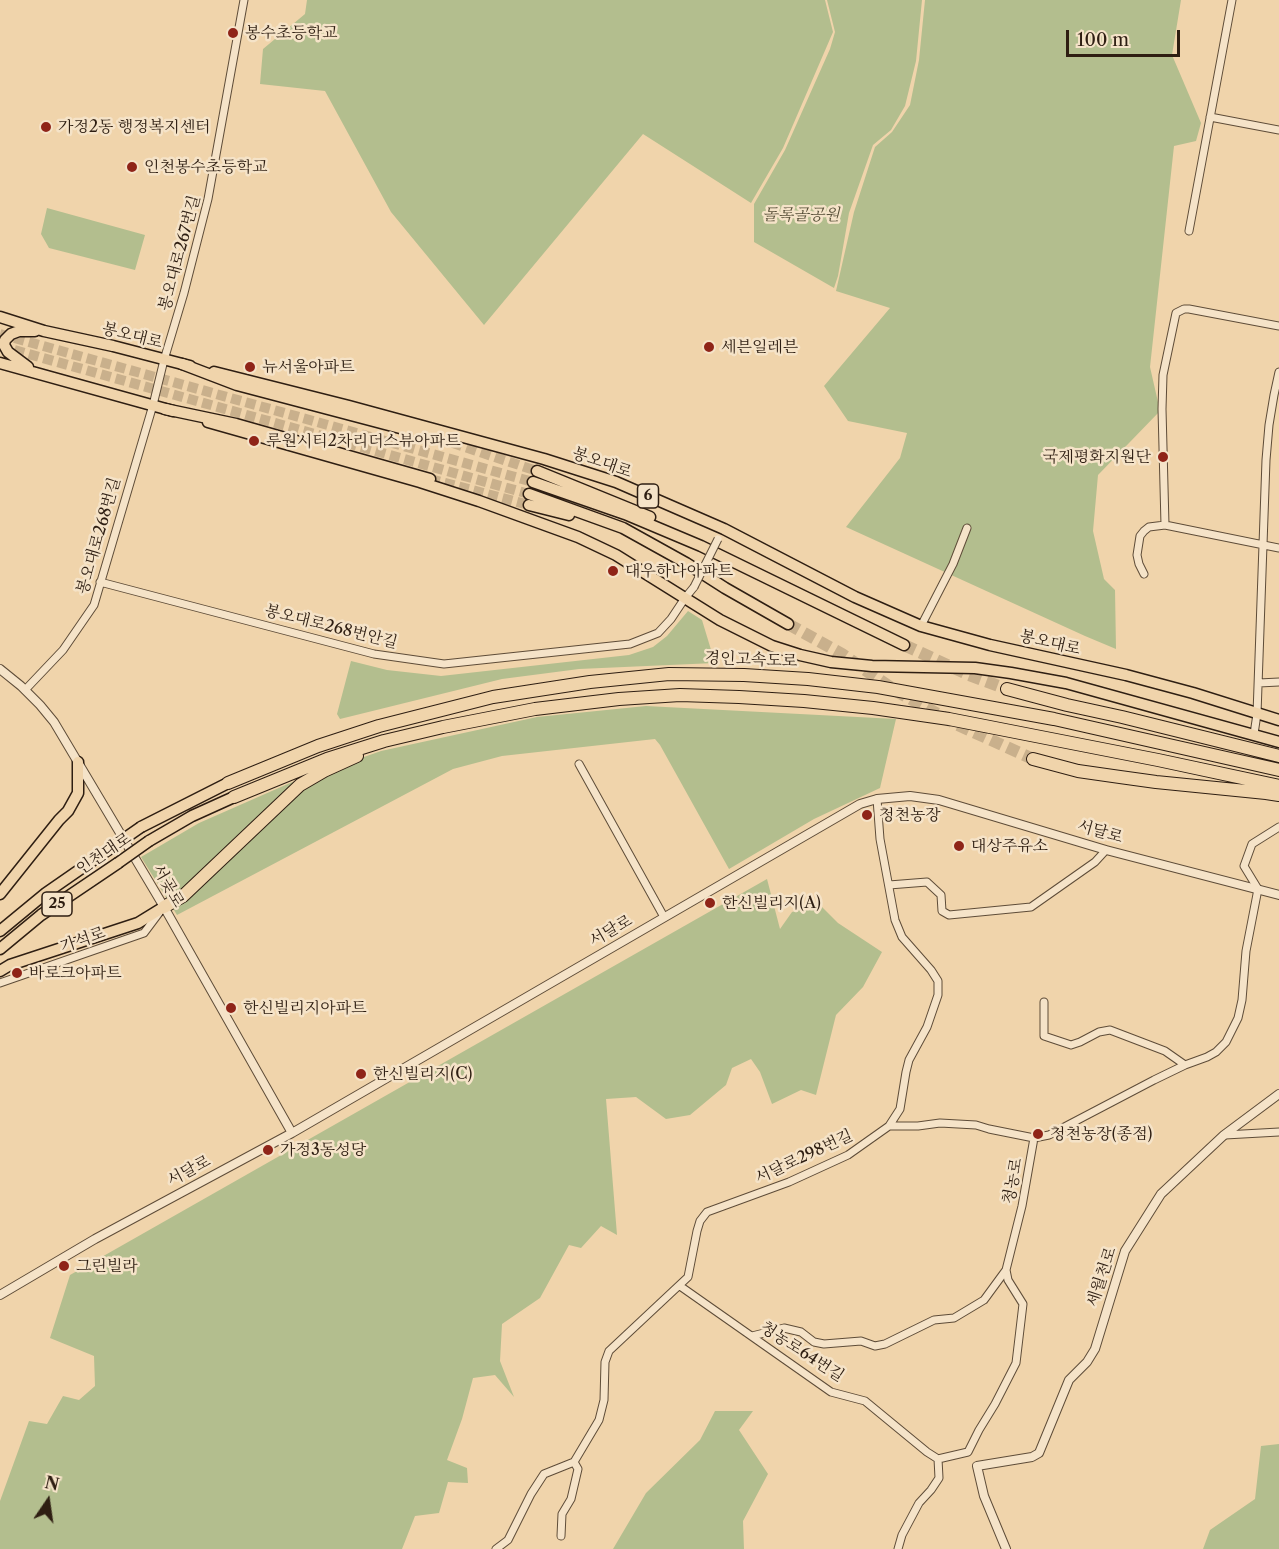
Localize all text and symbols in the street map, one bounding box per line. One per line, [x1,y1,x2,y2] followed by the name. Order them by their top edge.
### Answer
[1069,18,1183,56] scale bar
[245,23,338,43] place label: 봉수초등학교
[226,26,240,40] marker: 봉수초등학교
[1077,29,1129,51] text: 100 m
[58,117,211,137] place label: 가정2동 행정복지센터
[39,120,53,134] marker: 가정2동 행정복지센터
[144,157,268,177] place label: 인천봉수초등학교
[125,160,139,174] marker: 인천봉수초등학교
[155,193,205,313] street label: 봉오대로267번길
[762,205,840,225] park label: 돌록골공원
[100,319,164,353] street label: 봉오대로
[721,337,798,357] place label: 세븐일레븐
[702,340,716,354] marker: 세븐일레븐
[262,357,355,377] place label: 뉴서울아파트
[243,360,257,374] marker: 뉴서울아파트
[266,431,461,451] place label: 루원시티2차리더스뷰아파트
[247,434,261,448] marker: 루원시티2차리더스뷰아파트
[570,444,634,482] street label: 봉오대로
[1043,447,1151,467] place label: 국제평화지원단
[1156,450,1170,464] marker: 국제평화지원단
[73,475,125,597] street label: 봉오대로268번길
[638,484,658,508] road number: 6
[625,561,733,581] place label: 대우하나아파트
[606,564,620,578] marker: 대우하나아파트
[263,601,399,653] street label: 봉오대로268번안길
[1018,627,1082,659] street label: 봉오대로
[704,649,798,671] street label: 경인고속도로
[879,805,941,825] place label: 청천농장
[860,808,874,822] marker: 청천농장
[1075,816,1125,848] street label: 서달로
[73,829,135,879] street label: 인천대로
[971,836,1048,856] place label: 대상주유소
[952,839,966,853] marker: 대상주유소
[148,861,188,911] street label: 서곶로
[42,892,72,916] road number: 25
[722,893,821,913] place label: 한신빌리지(A)
[703,896,717,910] marker: 한신빌리지(A)
[586,911,636,951] street label: 서달로
[58,923,108,957] street label: 가석로
[29,963,122,983] place label: 바로크아파트
[10,966,24,980] marker: 바로크아파트
[243,998,367,1018] place label: 한신빌리지아파트
[224,1001,238,1015] marker: 한신빌리지아파트
[373,1064,472,1084] place label: 한신빌리지(C)
[354,1067,368,1081] marker: 한신빌리지(C)
[1050,1124,1152,1144] place label: 청천농장(종점)
[752,1126,856,1188] street label: 서달로298번길
[1031,1127,1045,1141] marker: 청천농장(종점)
[280,1140,366,1160] place label: 가정3동성당
[261,1143,275,1157] marker: 가정3동성당
[164,1152,214,1190] street label: 서달로
[1000,1157,1026,1205] street label: 청농로
[1083,1245,1121,1309] street label: 세월천로
[76,1256,138,1276] place label: 그린빌라
[57,1259,71,1273] marker: 그린빌라
[757,1318,847,1386] street label: 청농로64번길
[18,1471,78,1531] north arrow
[43,1472,61,1495] text: N

